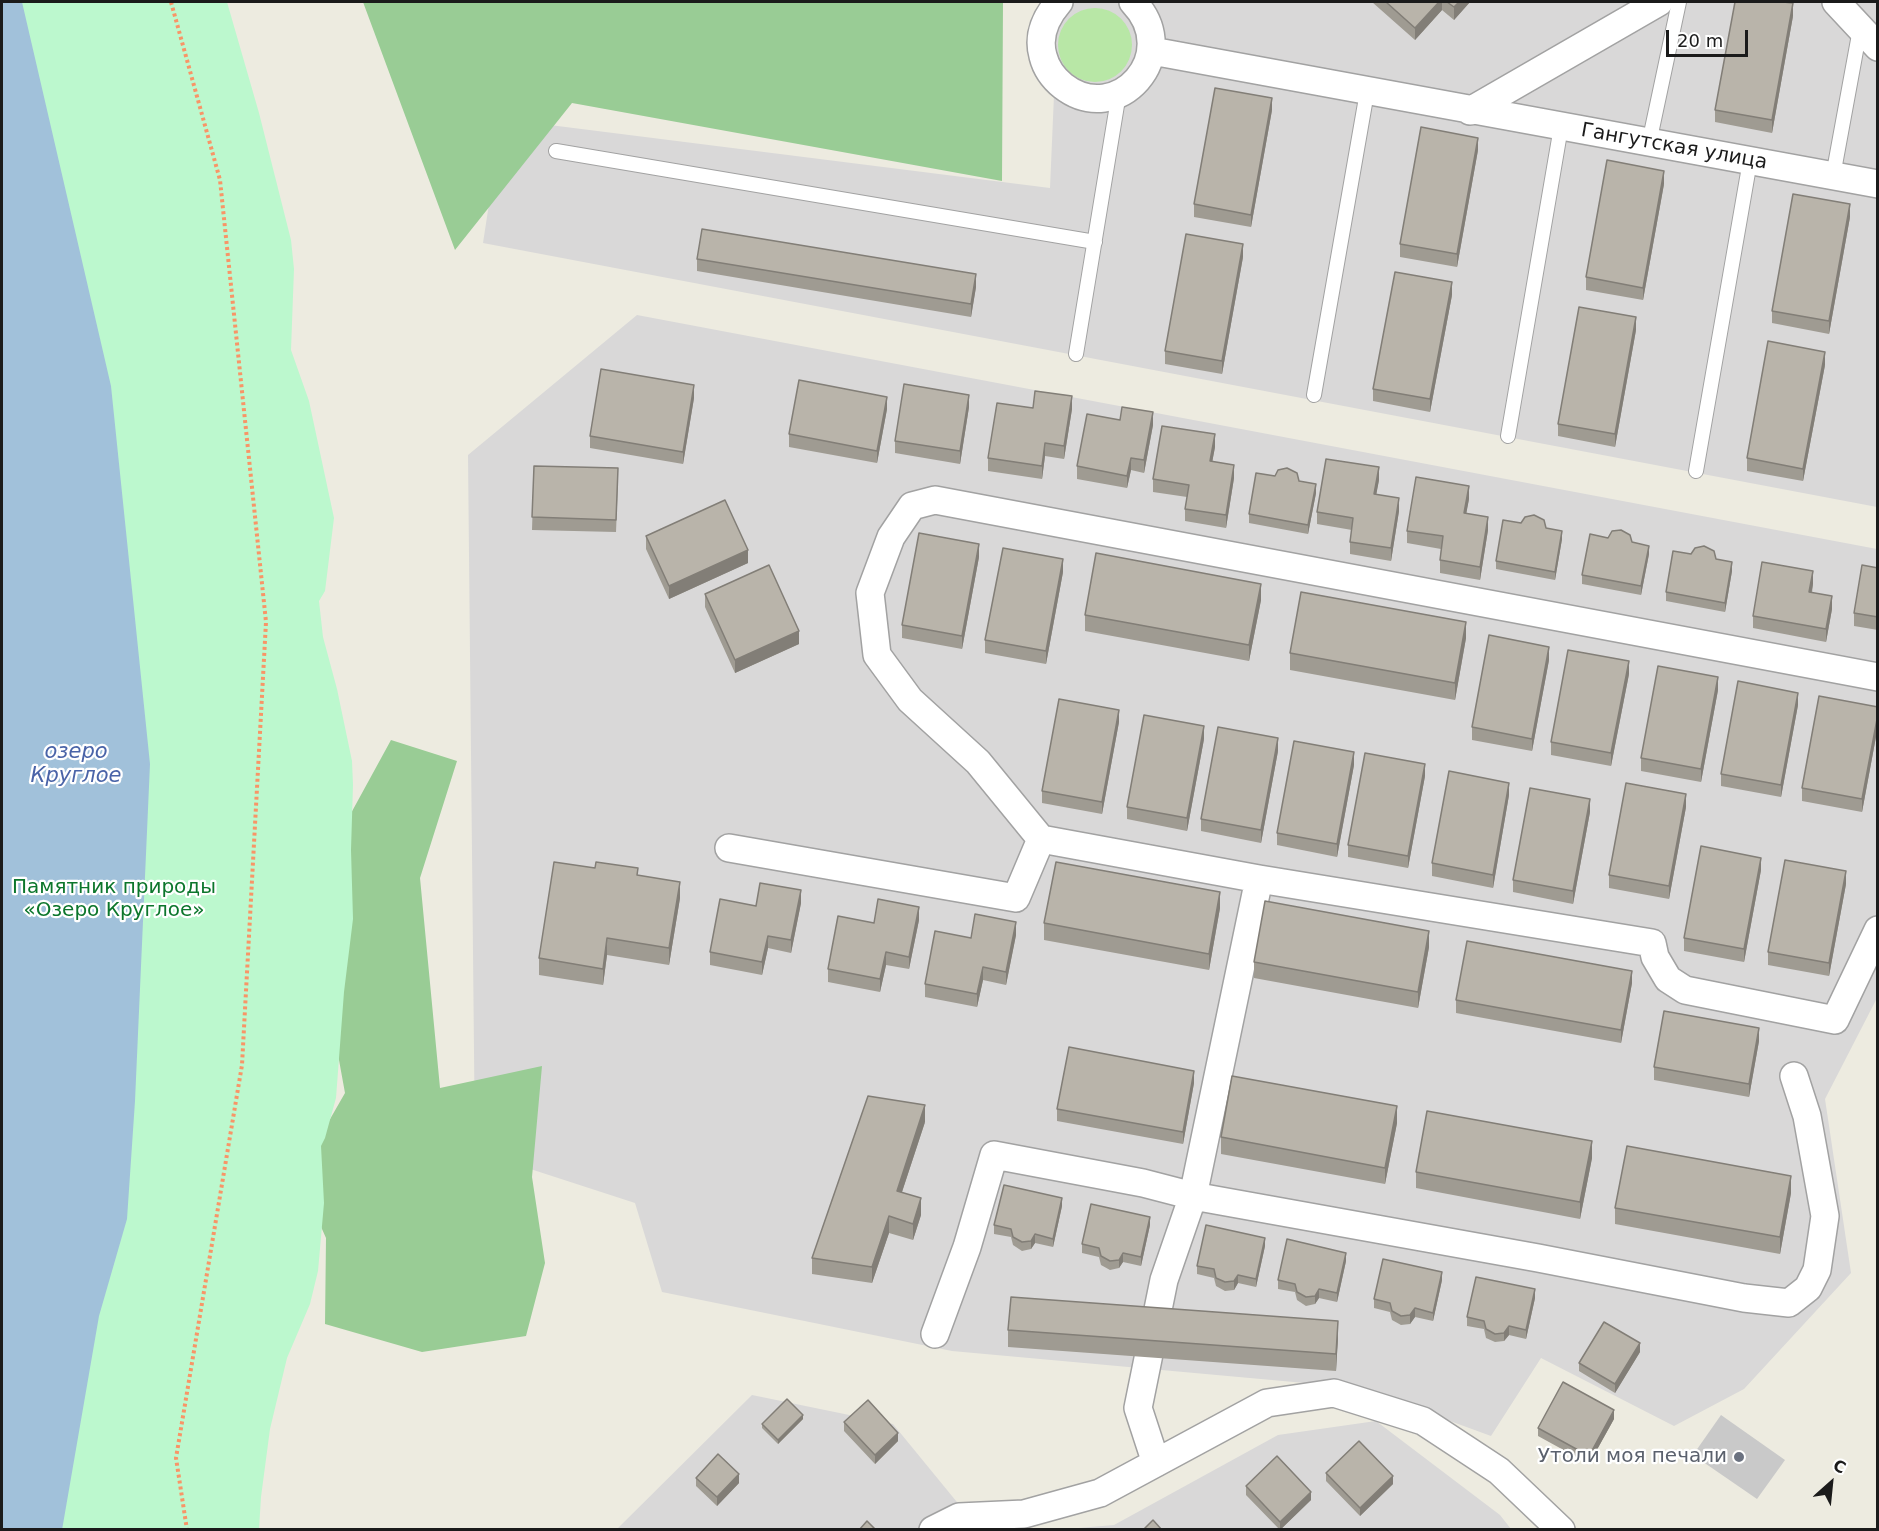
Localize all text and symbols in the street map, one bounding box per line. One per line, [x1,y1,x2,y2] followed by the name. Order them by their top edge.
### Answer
[1669,18,1752,56] scale bar
[1677,30,1723,51] text: 20 m
[1579,119,1769,175] street label: Гангутская улица
[31,740,121,790] water label: озеро Круглое
[12,876,216,923] park label: Памятник природы «Озеро Круглое»
[1538,1445,1727,1469] place label: Утоли моя печали
[1732,1450,1746,1464] marker: Утоли моя печали
[1801,1453,1861,1513] north arrow
[1830,1455,1849,1478] text: С

